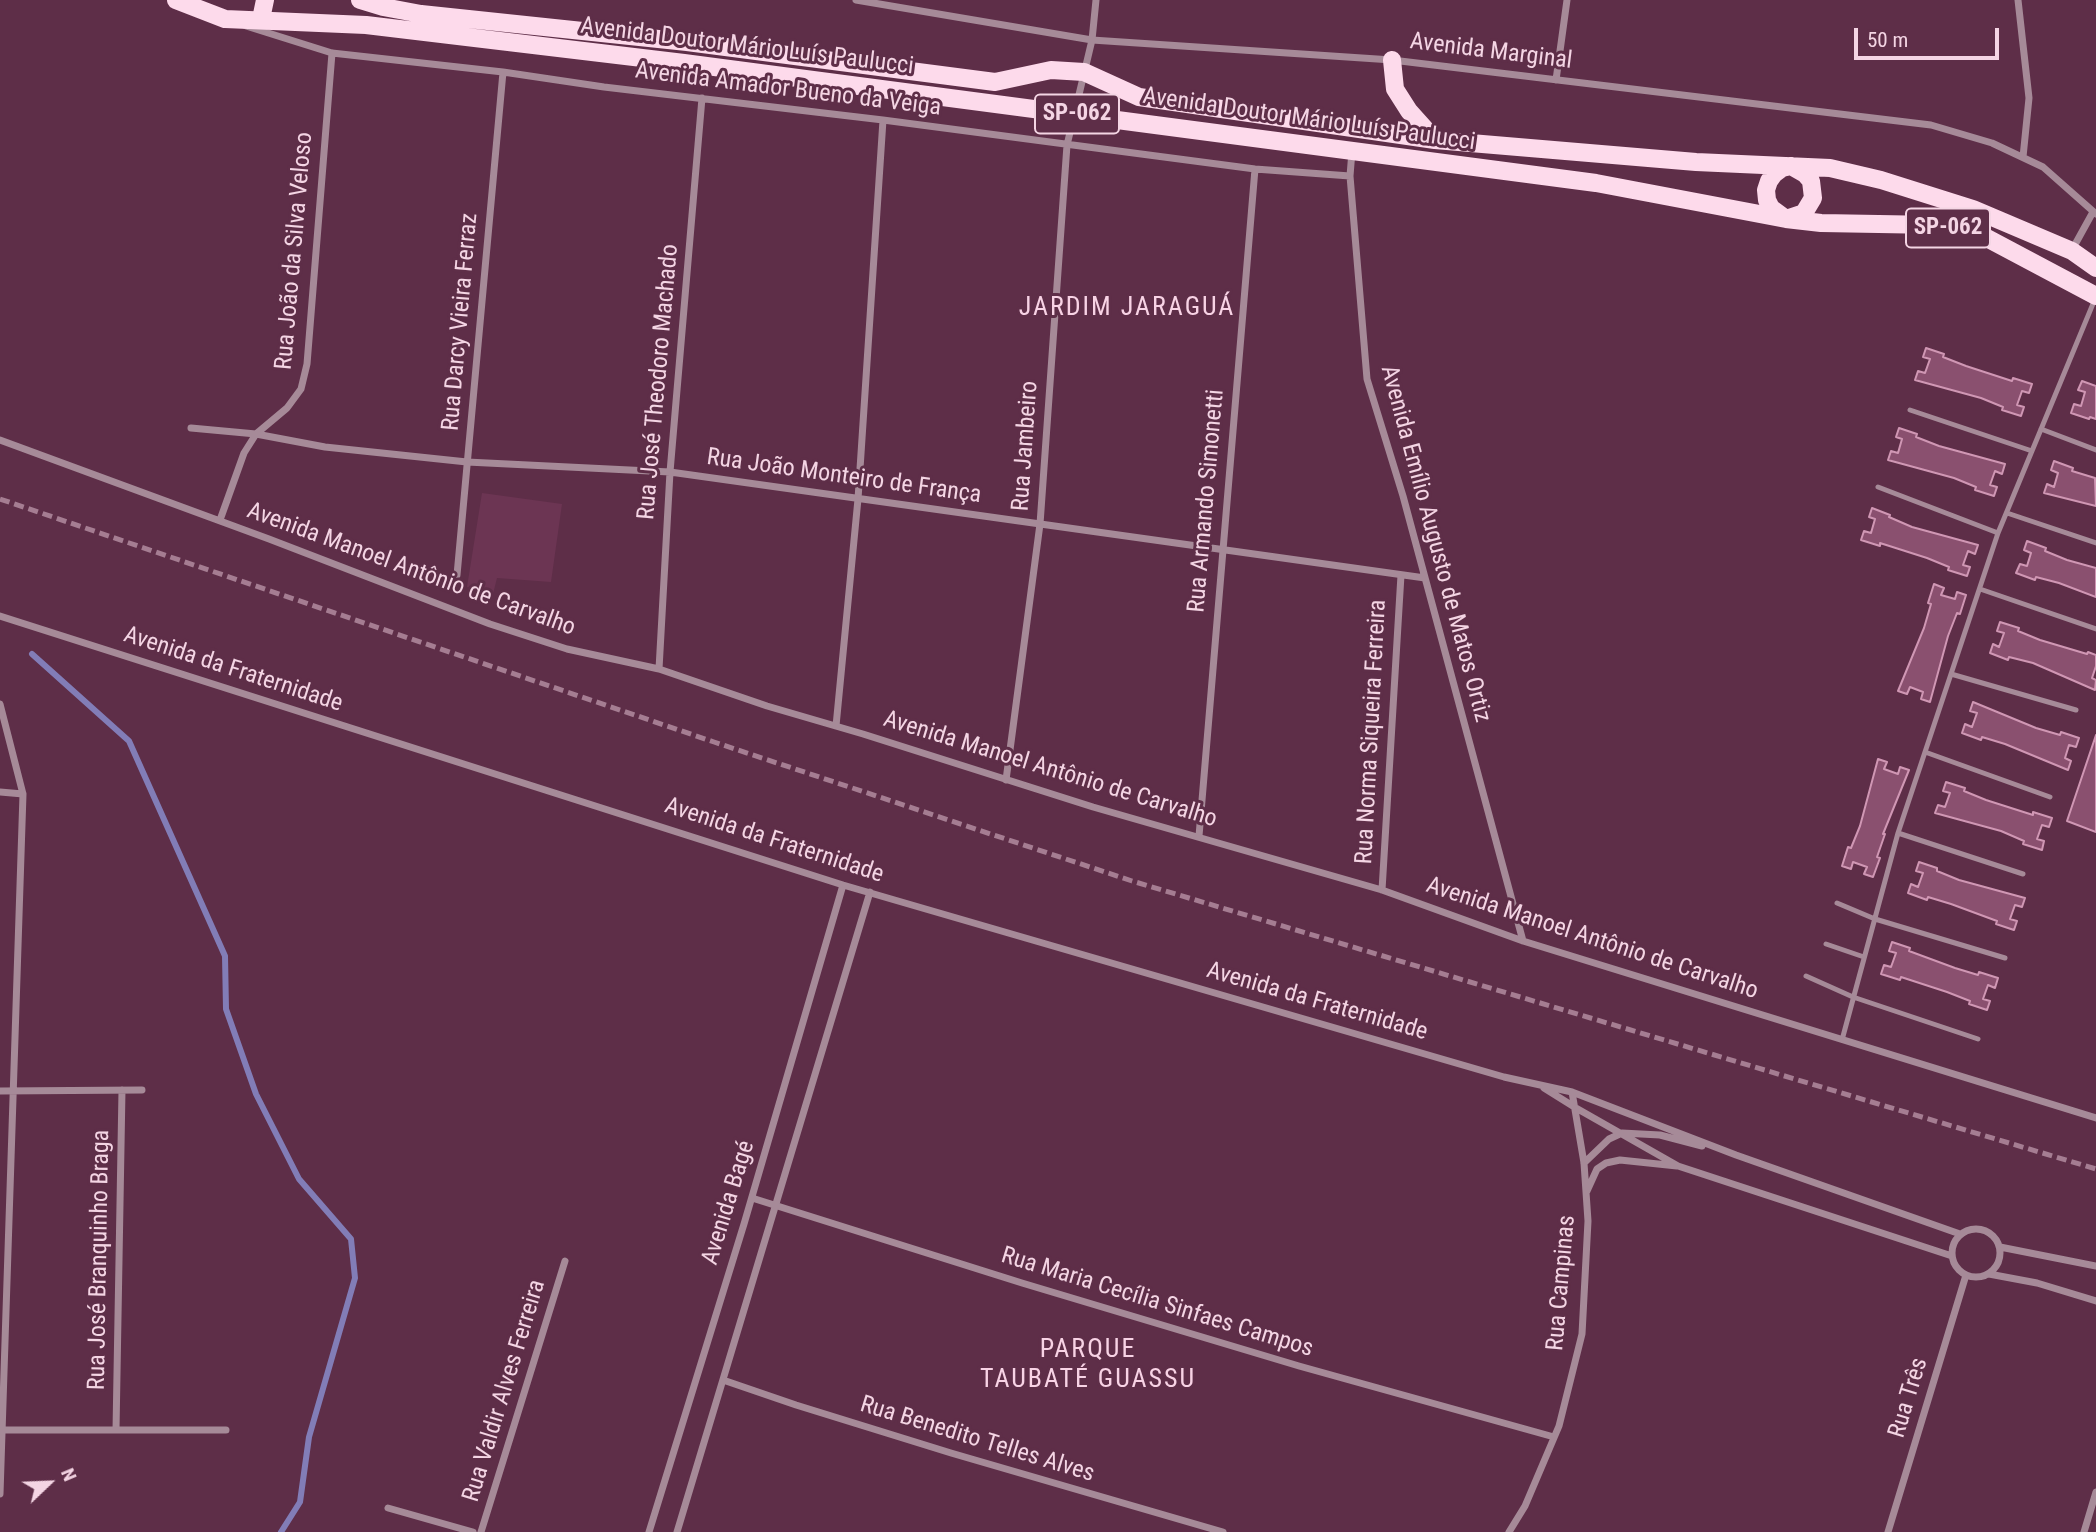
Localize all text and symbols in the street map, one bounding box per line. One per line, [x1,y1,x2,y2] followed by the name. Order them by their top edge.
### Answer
[579,12,915,82] street label: Avenida Doutor Mário Luís Paulucci
[1858,14,2003,58] scale bar
[1408,28,1574,76] street label: Avenida Marginal
[1867,28,1908,52] text: 50 m
[633,57,943,123] street label: Avenida Amador Bueno da Veiga
[1141,82,1477,158] street label: Avenida Doutor Mário Luís Paulucci
[1035,94,1119,134] road number: SP-062
[270,131,320,371] street label: Rua João da Silva Veloso
[1906,208,1990,247] road number: SP-062
[437,212,485,432] street label: Rua Darcy Vieira Ferraz
[633,243,685,521] street label: Rua José Theodoro Machado
[1020,292,1234,324] district label: JARDIM JARAGUÁ
[1373,362,1497,726] street label: Avenida Emílio Augusto de Matos Ortiz
[1007,380,1045,512] street label: Rua Jambeiro
[1183,388,1231,614] street label: Rua Armando Simonetti
[705,443,983,511] street label: Rua João Monteiro de França
[243,497,579,643] street label: Avenida Manoel Antônio de Carvalho
[1351,599,1393,865] street label: Rua Norma Siqueira Ferreira
[120,621,346,719] street label: Avenida da Fraternidade
[880,705,1220,835] street label: Avenida Manoel Antônio de Carvalho
[661,792,887,890] street label: Avenida da Fraternidade
[1422,872,1762,1006] street label: Avenida Manoel Antônio de Carvalho
[1203,957,1431,1047] street label: Avenida da Fraternidade
[83,1130,117,1390] street label: Rua José Branquinho Braga
[696,1137,762,1269] street label: Avenida Bagé
[1542,1214,1582,1352] street label: Rua Campinas
[997,1242,1317,1364] street label: Rua Maria Cecília Sinfaes Campos
[458,1276,552,1506] street label: Rua Valdir Alves Ferreira
[982,1334,1194,1396] district label: PARQUE TAUBATÉ GUASSU
[1883,1354,1935,1442] street label: Rua Três
[856,1391,1098,1489] street label: Rua Benedito Telles Alves
[14,1448,84,1518] north arrow
[56,1465,82,1484] text: N

